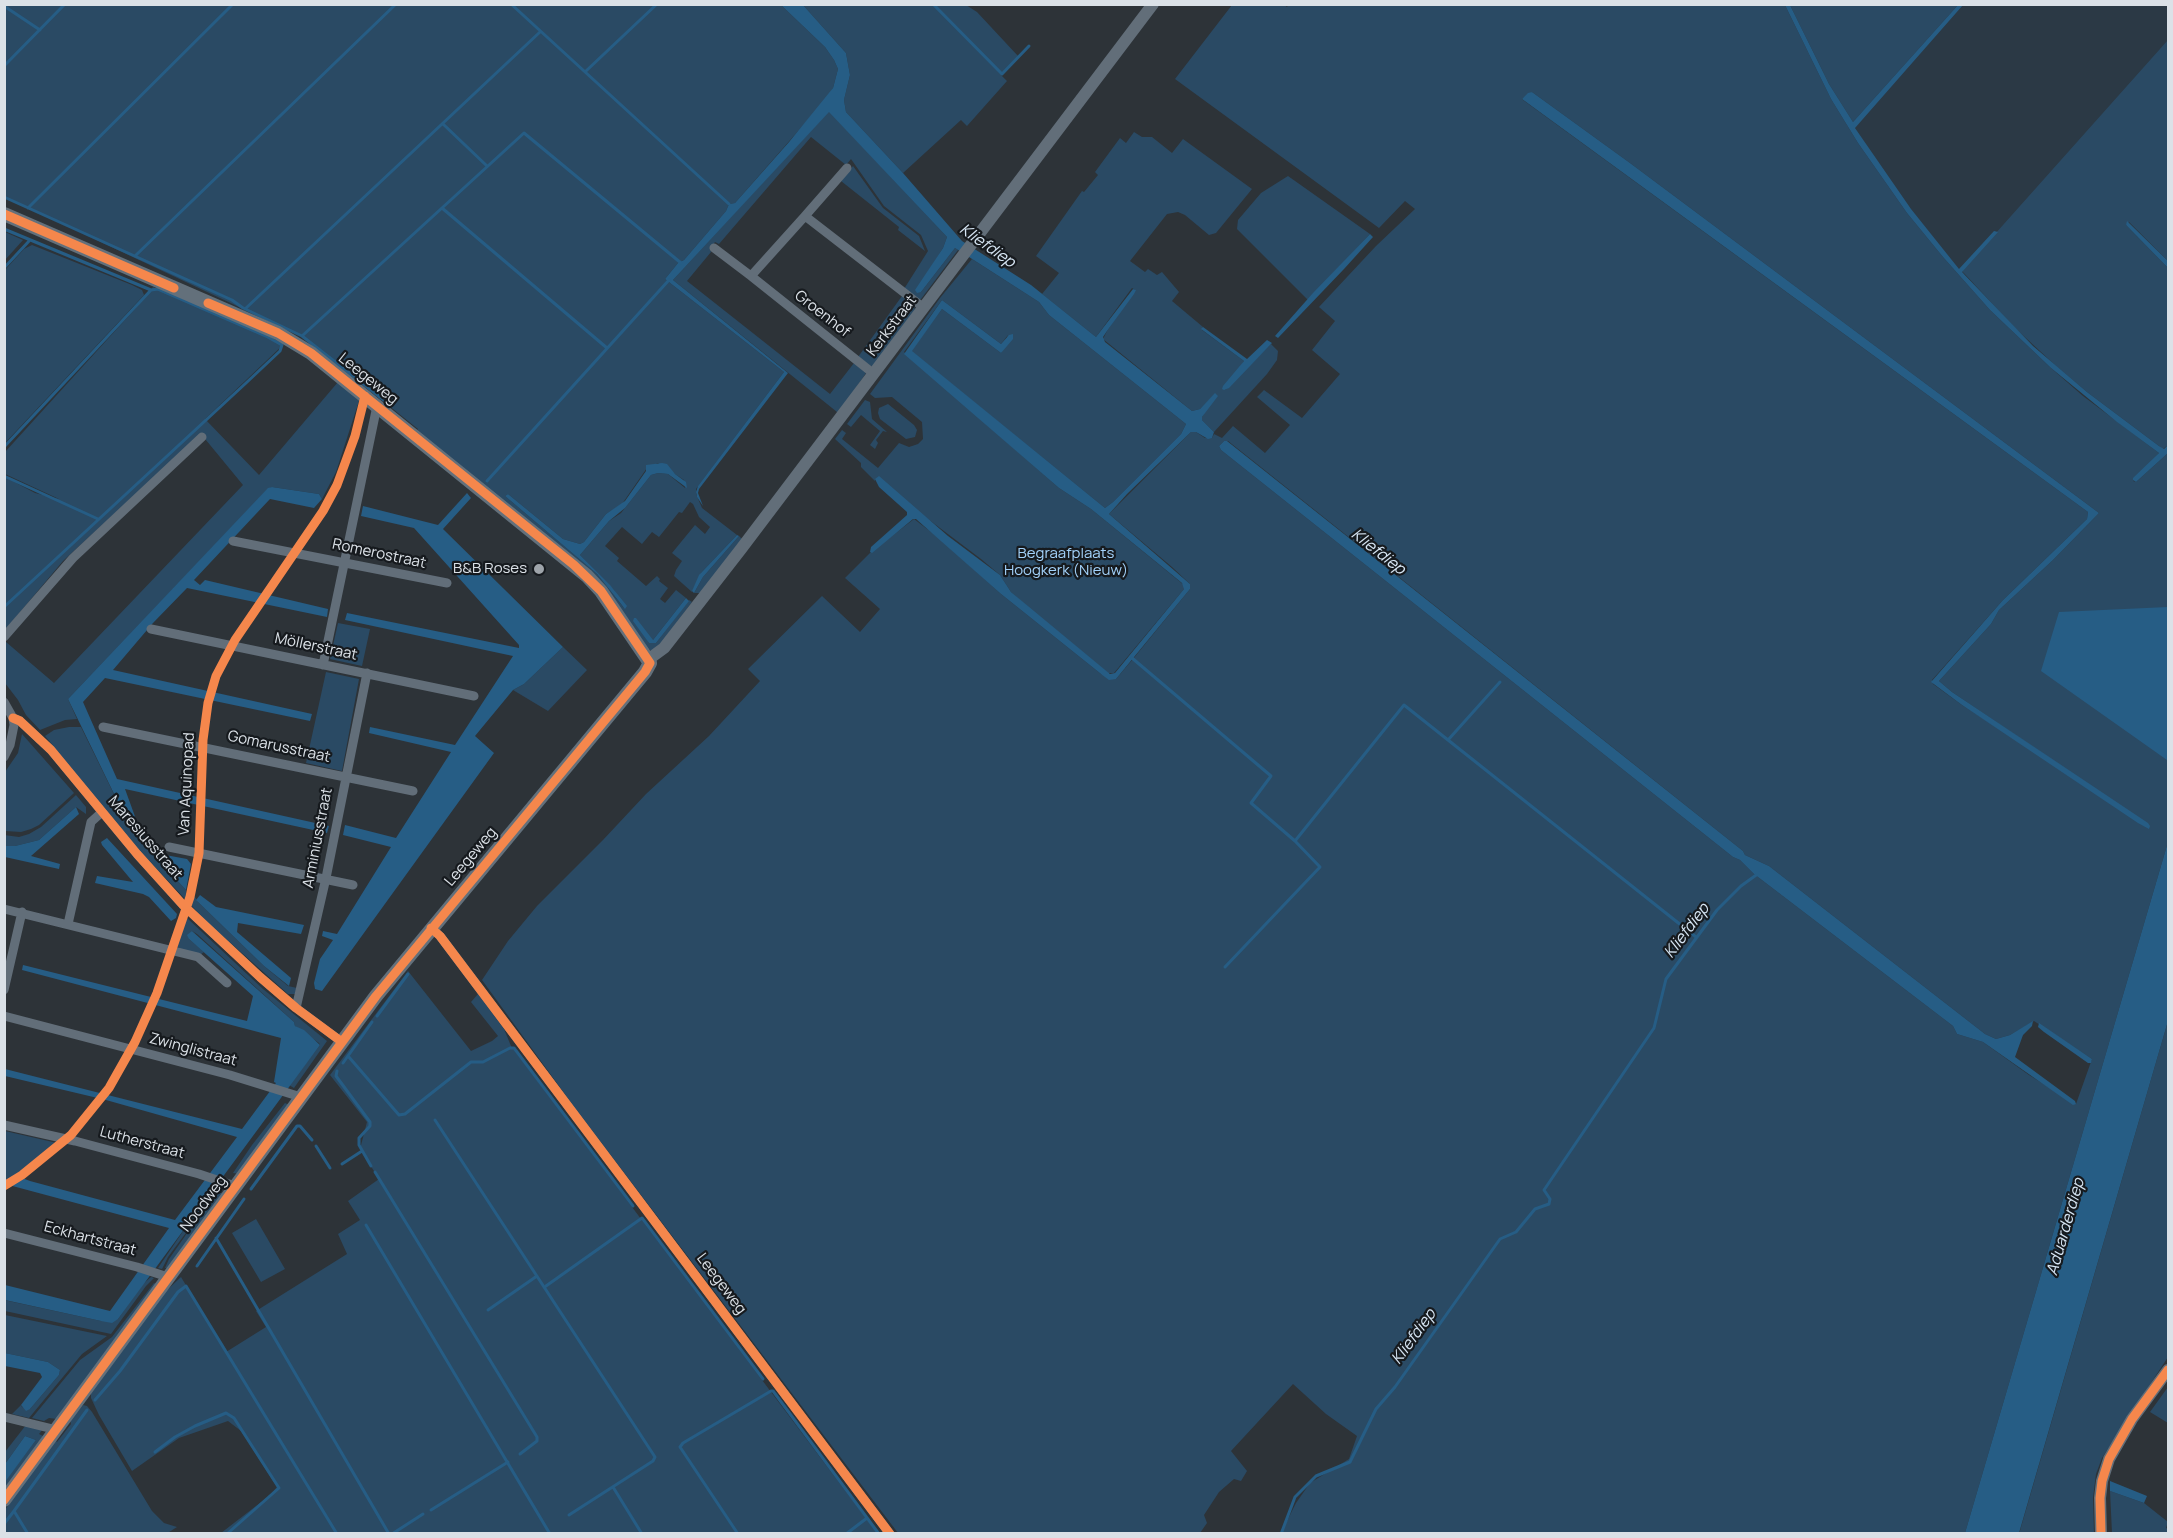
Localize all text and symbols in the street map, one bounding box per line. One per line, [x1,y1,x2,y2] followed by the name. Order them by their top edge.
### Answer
[955,220,1019,272] water label: Kliefdiep
[791,287,853,341] street label: Groenhof
[863,292,921,360] street label: Kerkstraat
[335,350,401,408] street label: Leegeweg
[1347,525,1409,579] water label: Kliefdiep
[330,535,428,573] street label: Romerostraat
[1004,545,1128,580] park label: Begraafplaats Hoogkerk (Nieuw)
[453,560,527,578] place label: B&B Roses
[532,562,546,576] marker: B&B Roses
[273,629,359,665] street label: Möllerstraat
[226,727,332,767] street label: Gomarusstraat
[175,732,199,836] street label: Van Aquinopad
[299,786,337,890] street label: Arminiusstraat
[104,793,186,883] street label: Maresiusstraat
[441,824,501,890] street label: Leegeweg
[1660,900,1714,962] water label: Kliefdiep
[147,1030,239,1070] street label: Zwinglistraat
[98,1123,186,1163] street label: Lutherstraat
[177,1172,231,1236] street label: Noodweg
[2043,1176,2089,1278] water label: Aduarderdiep
[42,1218,138,1260] street label: Eckhartstraat
[692,1250,750,1318] street label: Leegeweg
[1388,1306,1440,1368] water label: Kliefdiep

